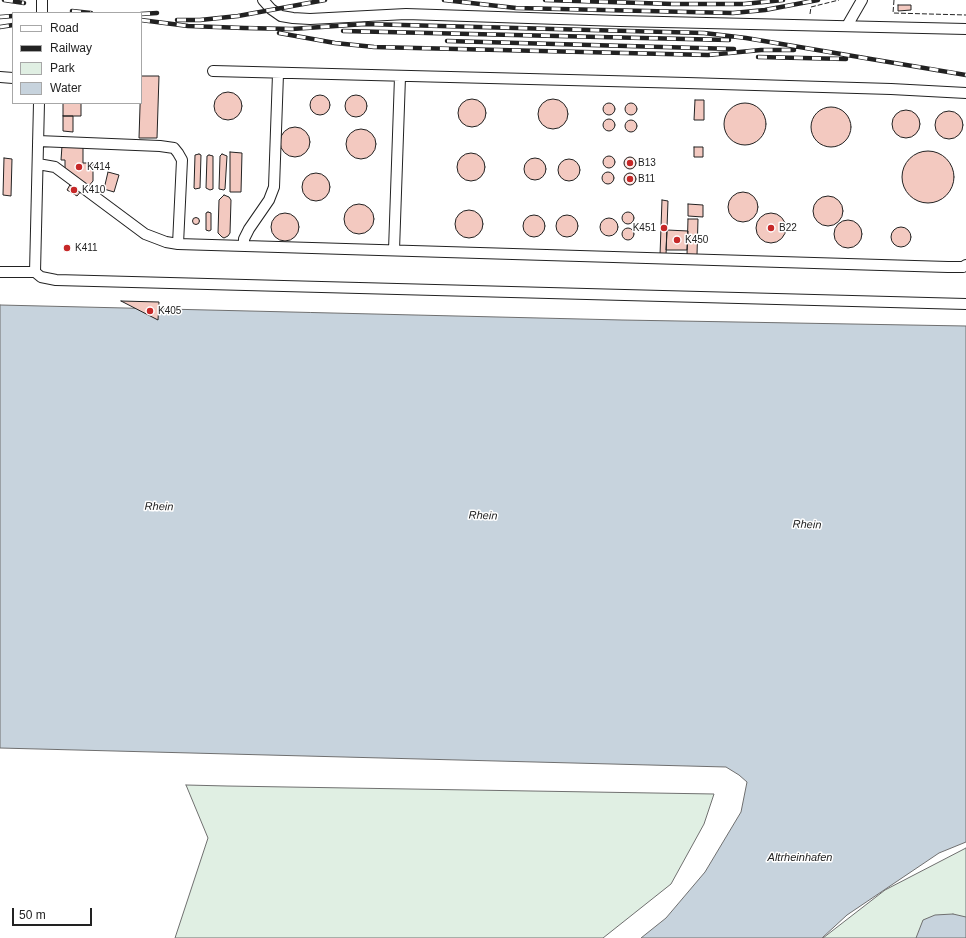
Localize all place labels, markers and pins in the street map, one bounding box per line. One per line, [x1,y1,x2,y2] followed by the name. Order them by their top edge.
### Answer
[638,157,656,169] place label: B13
[625,158,635,168] marker: B13
[87,161,110,173] place label: K414
[74,162,84,172] marker: K414
[638,173,655,185] place label: B11
[625,174,635,184] marker: B11
[82,184,105,196] place label: K410
[69,185,79,195] marker: K410
[633,222,656,234] place label: K451
[779,222,797,234] place label: B22
[659,223,669,233] marker: K451
[766,223,776,233] marker: B22
[685,234,708,246] place label: K450
[672,235,682,245] marker: K450
[75,242,98,254] place label: K411
[62,243,72,253] marker: K411
[158,305,181,317] place label: K405
[145,306,155,316] marker: K405

